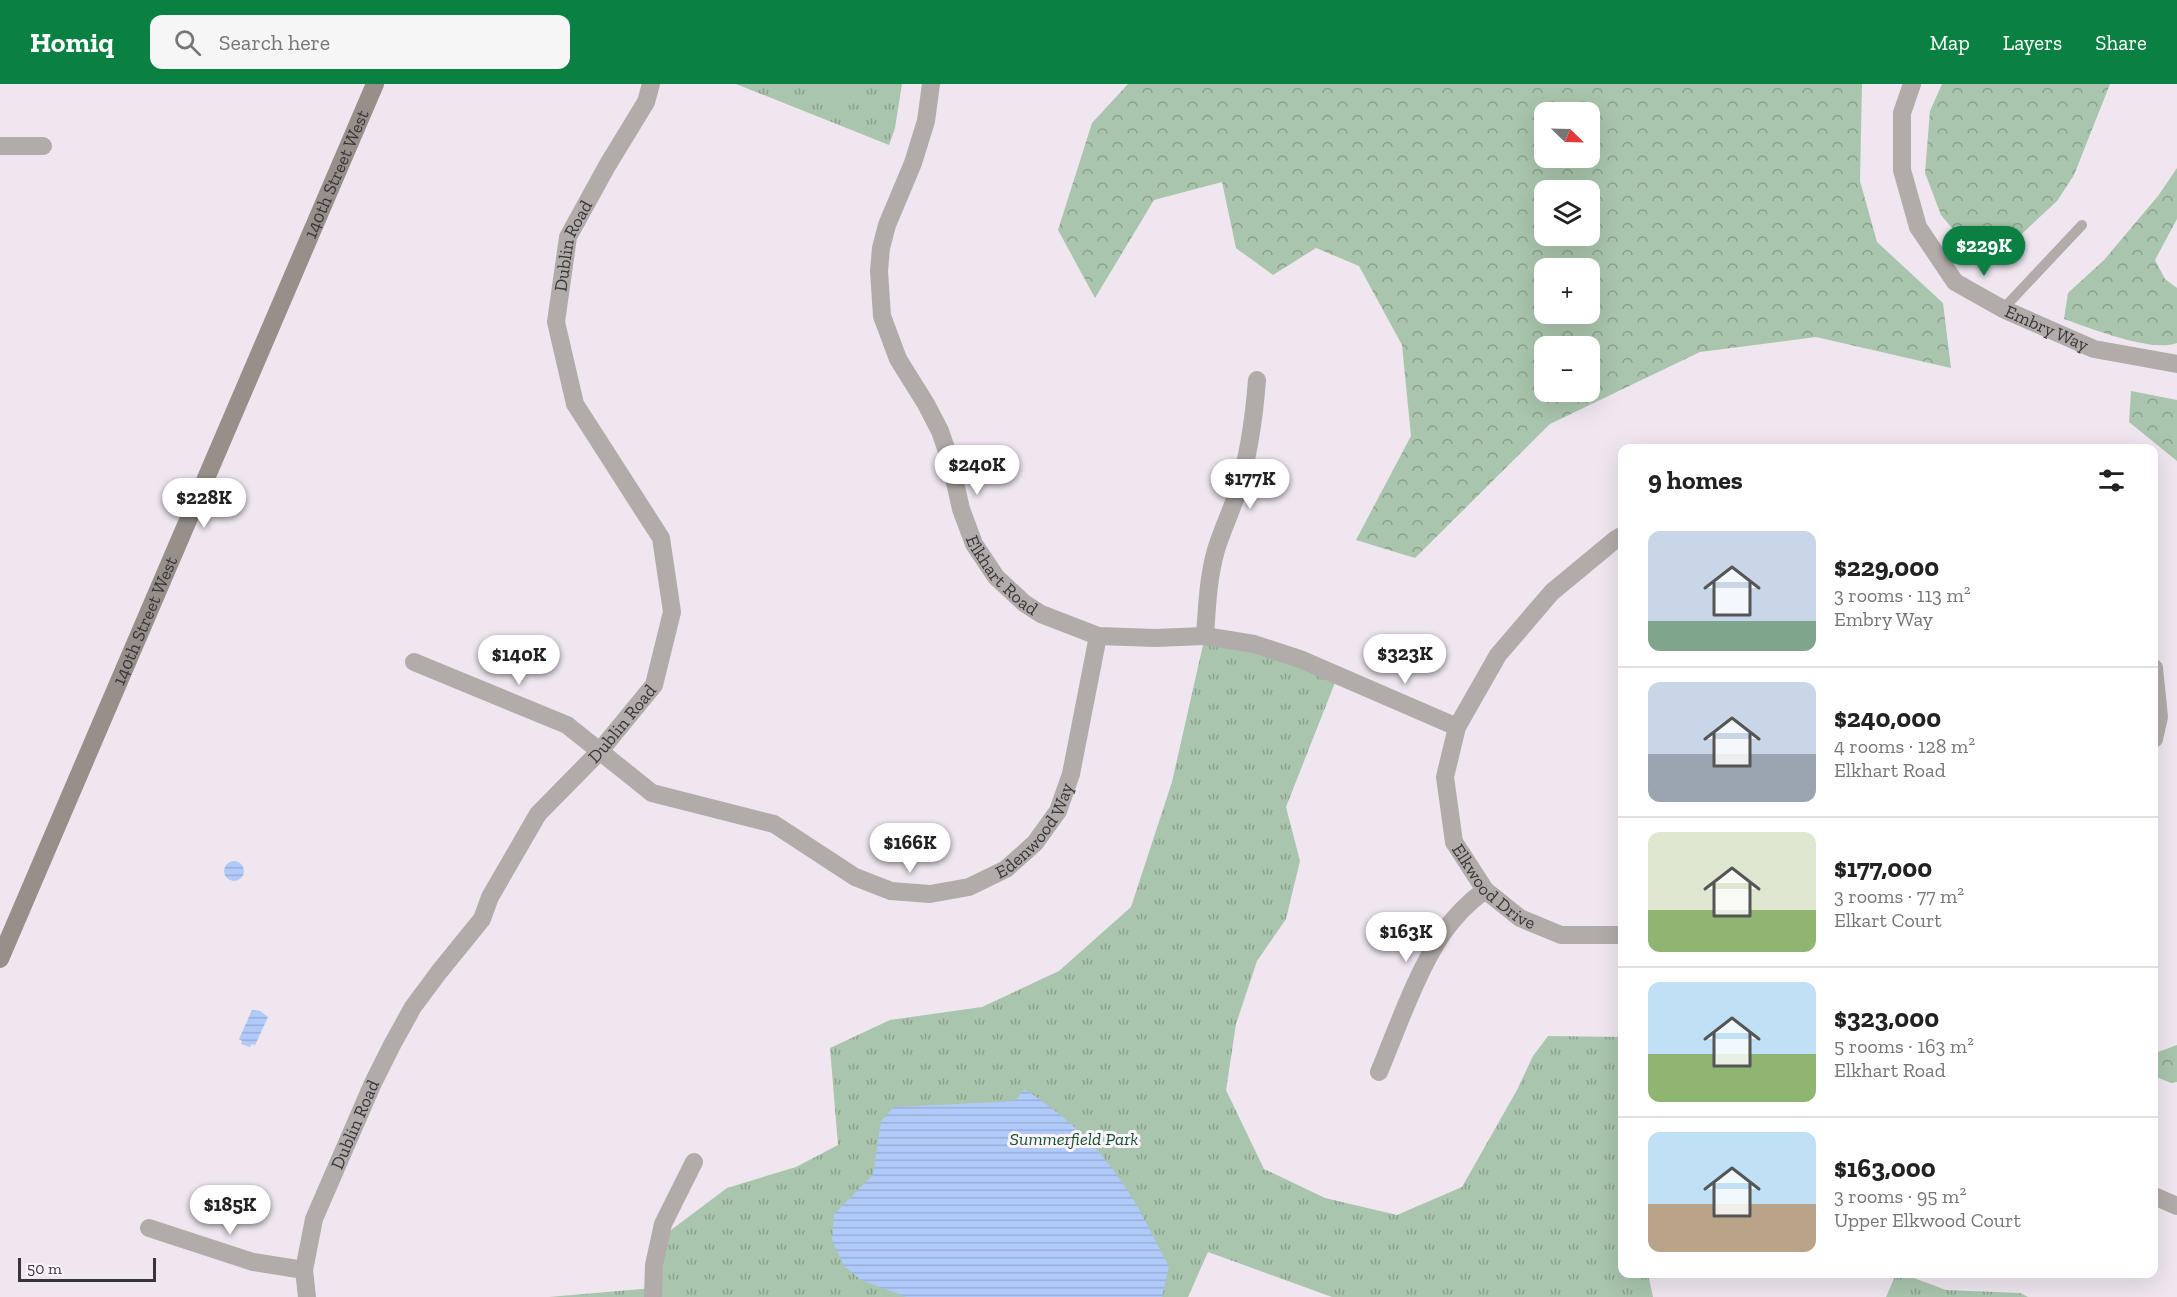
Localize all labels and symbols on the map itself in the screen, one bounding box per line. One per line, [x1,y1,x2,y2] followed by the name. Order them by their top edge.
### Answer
[1534,102,1600,168] north arrow
[299,106,374,242] street label: 140th Street West
[549,196,597,293] street label: Dublin Road
[1942,226,2026,277] pin: $229K
[2001,300,2093,357] street label: Embry Way
[935,445,1019,496] pin: $240K
[1208,459,1292,510] pin: $177K
[162,478,246,529] pin: $228K
[961,532,1042,620] street label: Elkhart Road
[108,553,182,688] street label: 140th Street West
[1363,634,1447,685] pin: $323K
[477,635,561,686] pin: $140K
[583,680,661,768] street label: Dublin Road
[992,779,1078,883] street label: Edenwood Way
[868,823,952,874] pin: $166K
[1447,840,1539,934] street label: Elkwood Drive
[1364,912,1448,963] pin: $163K
[326,1076,384,1173] street label: Dublin Road
[1010,1128,1138,1150] park label: Summerfield Park
[188,1185,272,1236] pin: $185K
[18,1255,156,1282] scale bar

